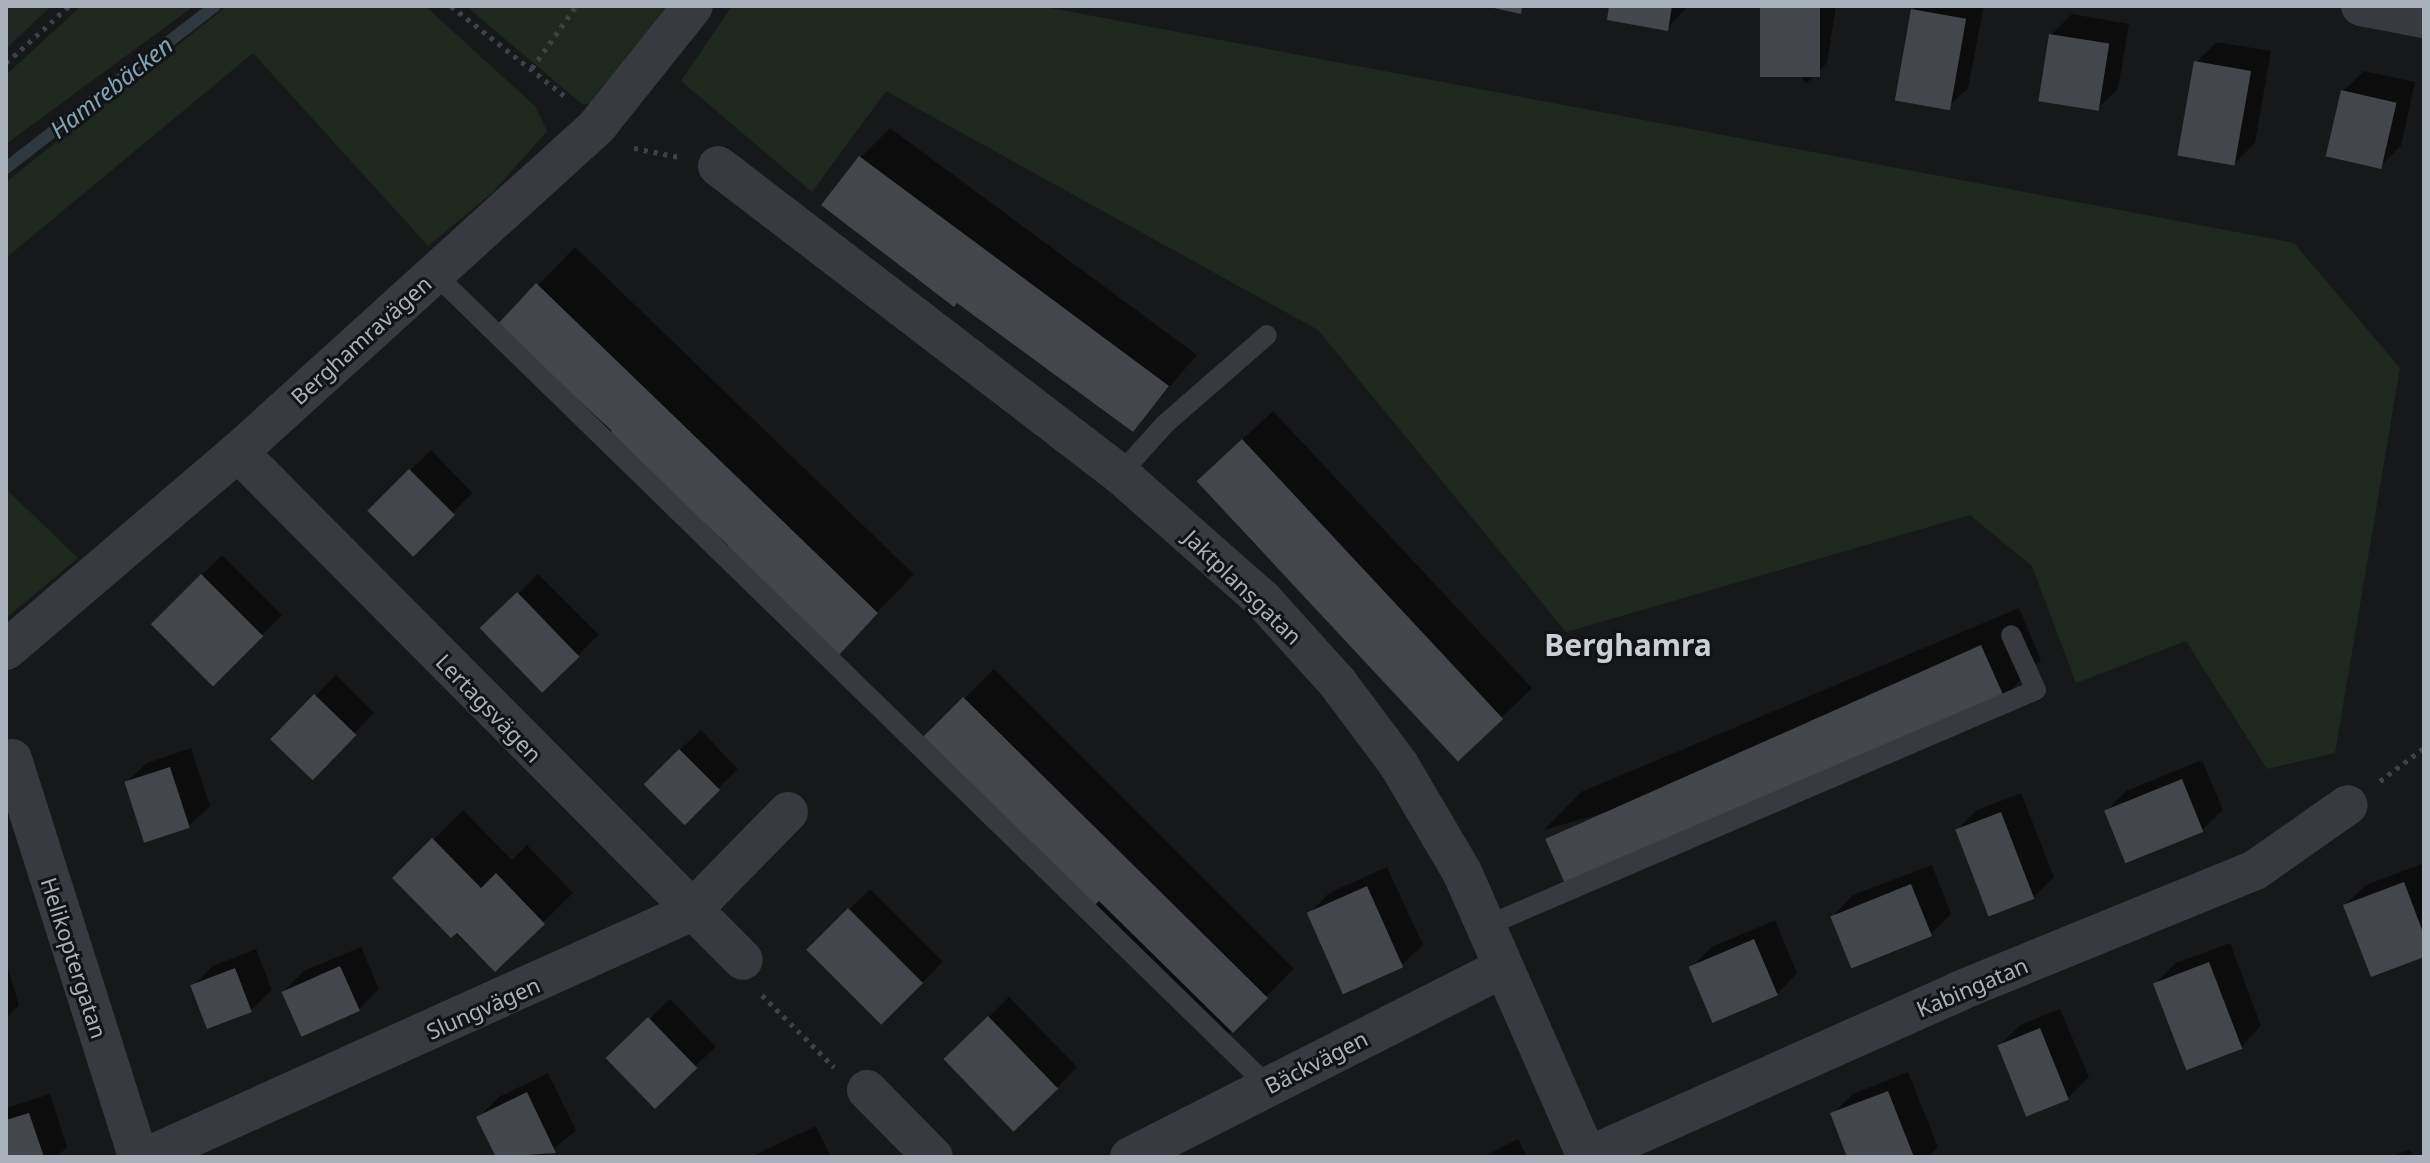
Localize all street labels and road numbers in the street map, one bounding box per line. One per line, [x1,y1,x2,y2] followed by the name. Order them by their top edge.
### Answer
[285,270,437,410] street label: Berghamravägen
[1179,524,1307,650] street label: Jaktplansgatan
[431,648,547,768] street label: Lertagsvägen
[36,874,112,1042] street label: Helikoptergatan
[1912,952,2032,1022] street label: Kabingatan
[422,971,544,1045] street label: Slungvägen
[1260,1025,1372,1099] street label: Bäckvägen

